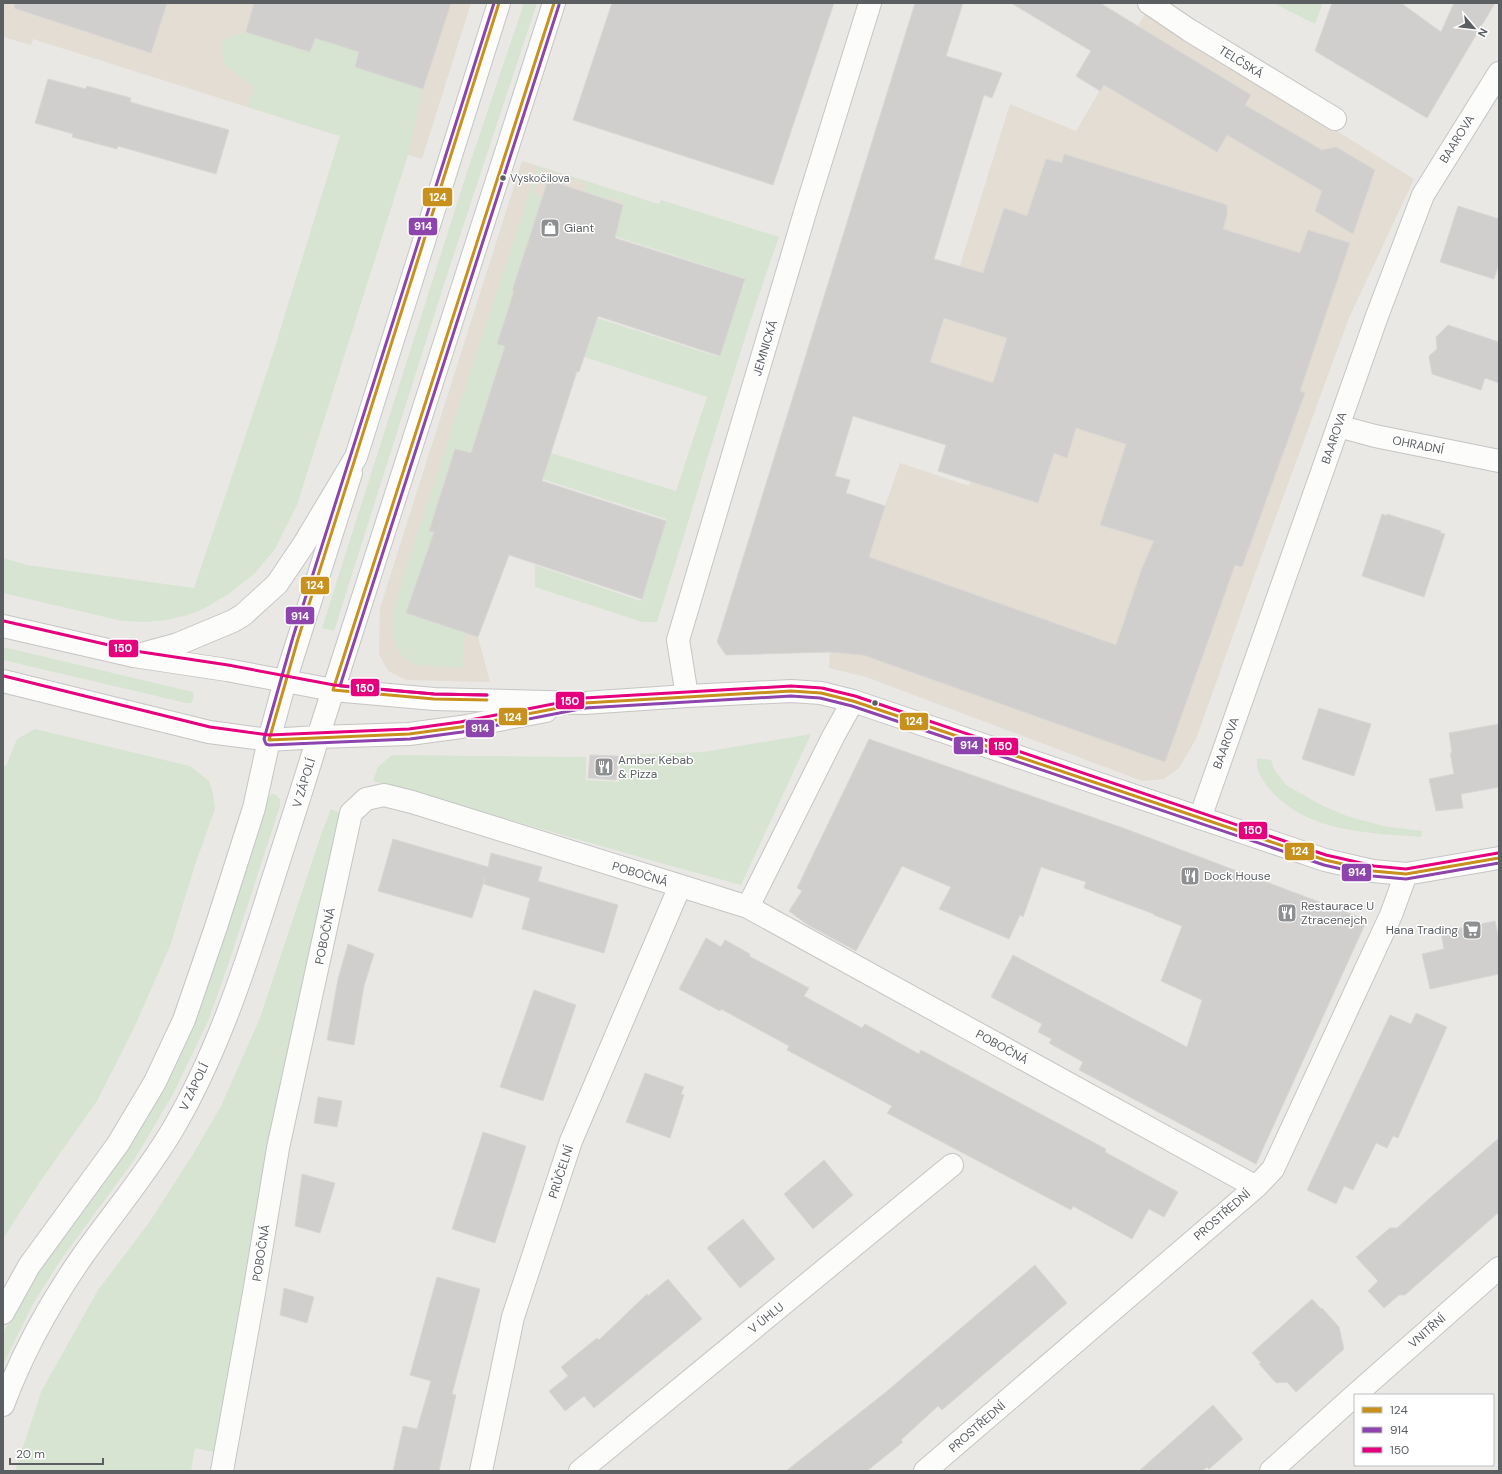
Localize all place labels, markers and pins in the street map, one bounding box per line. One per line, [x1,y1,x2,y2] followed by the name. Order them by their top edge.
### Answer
[510,171,570,185] place label: Vyskočilova
[498,173,508,183] marker: Vyskočilova
[539,217,561,239] shop icon: Giant
[564,220,594,236] place label: Giant
[870,698,880,708] unlabelled marker
[618,752,694,782] place label: Amber Kebab & Pizza
[593,756,615,778] restaurant icon: Amber Kebab & Pizza
[1179,865,1201,887] restaurant icon: Dock House
[1204,868,1271,884] place label: Dock House
[1301,898,1374,928] place label: Restaurace U Ztracenejch
[1276,902,1298,924] restaurant icon: Restaurace U Ztracenejch
[1461,919,1483,941] supermarket icon: Hana Trading
[1386,922,1458,938] place label: Hana Trading

